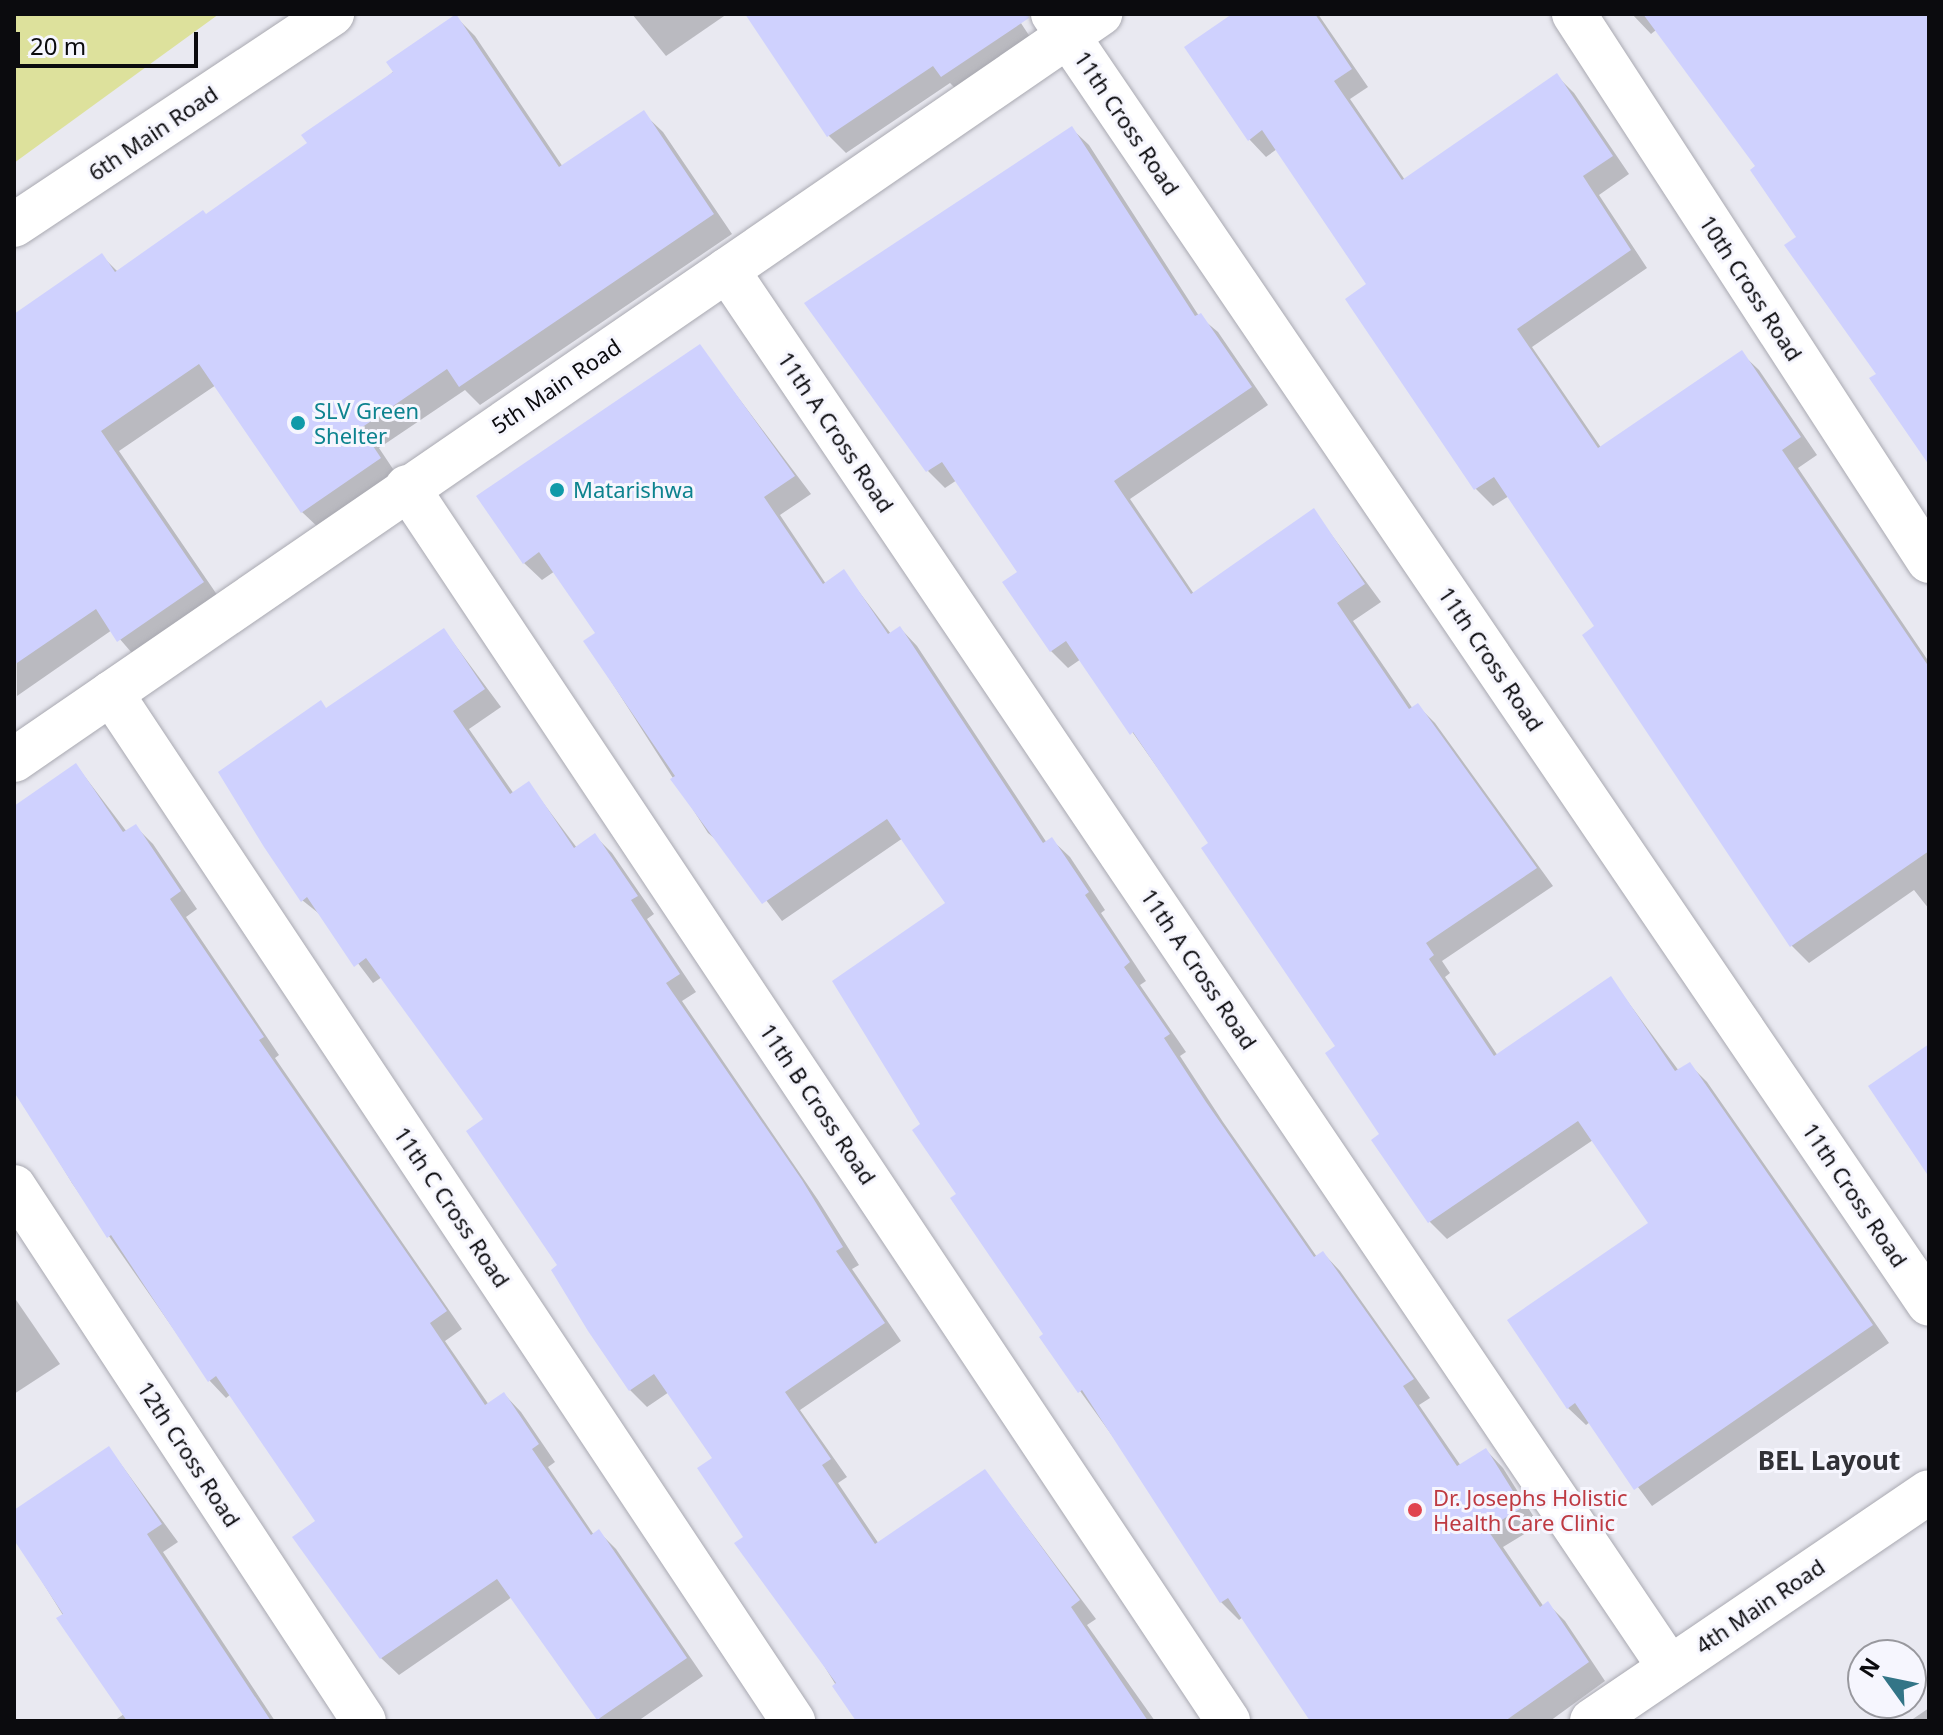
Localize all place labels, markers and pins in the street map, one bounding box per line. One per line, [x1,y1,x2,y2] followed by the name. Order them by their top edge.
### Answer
[314,397,419,448] place label: SLV Green Shelter
[289,414,307,432] marker: SLV Green Shelter
[573,477,694,503] place label: Matarishwa
[548,481,566,499] marker: Matarishwa
[1433,1484,1628,1536] place label: Dr. Josephs Holistic Health Care Clinic
[1404,1499,1426,1521] marker: Dr. Josephs Holistic Health Care Clinic

